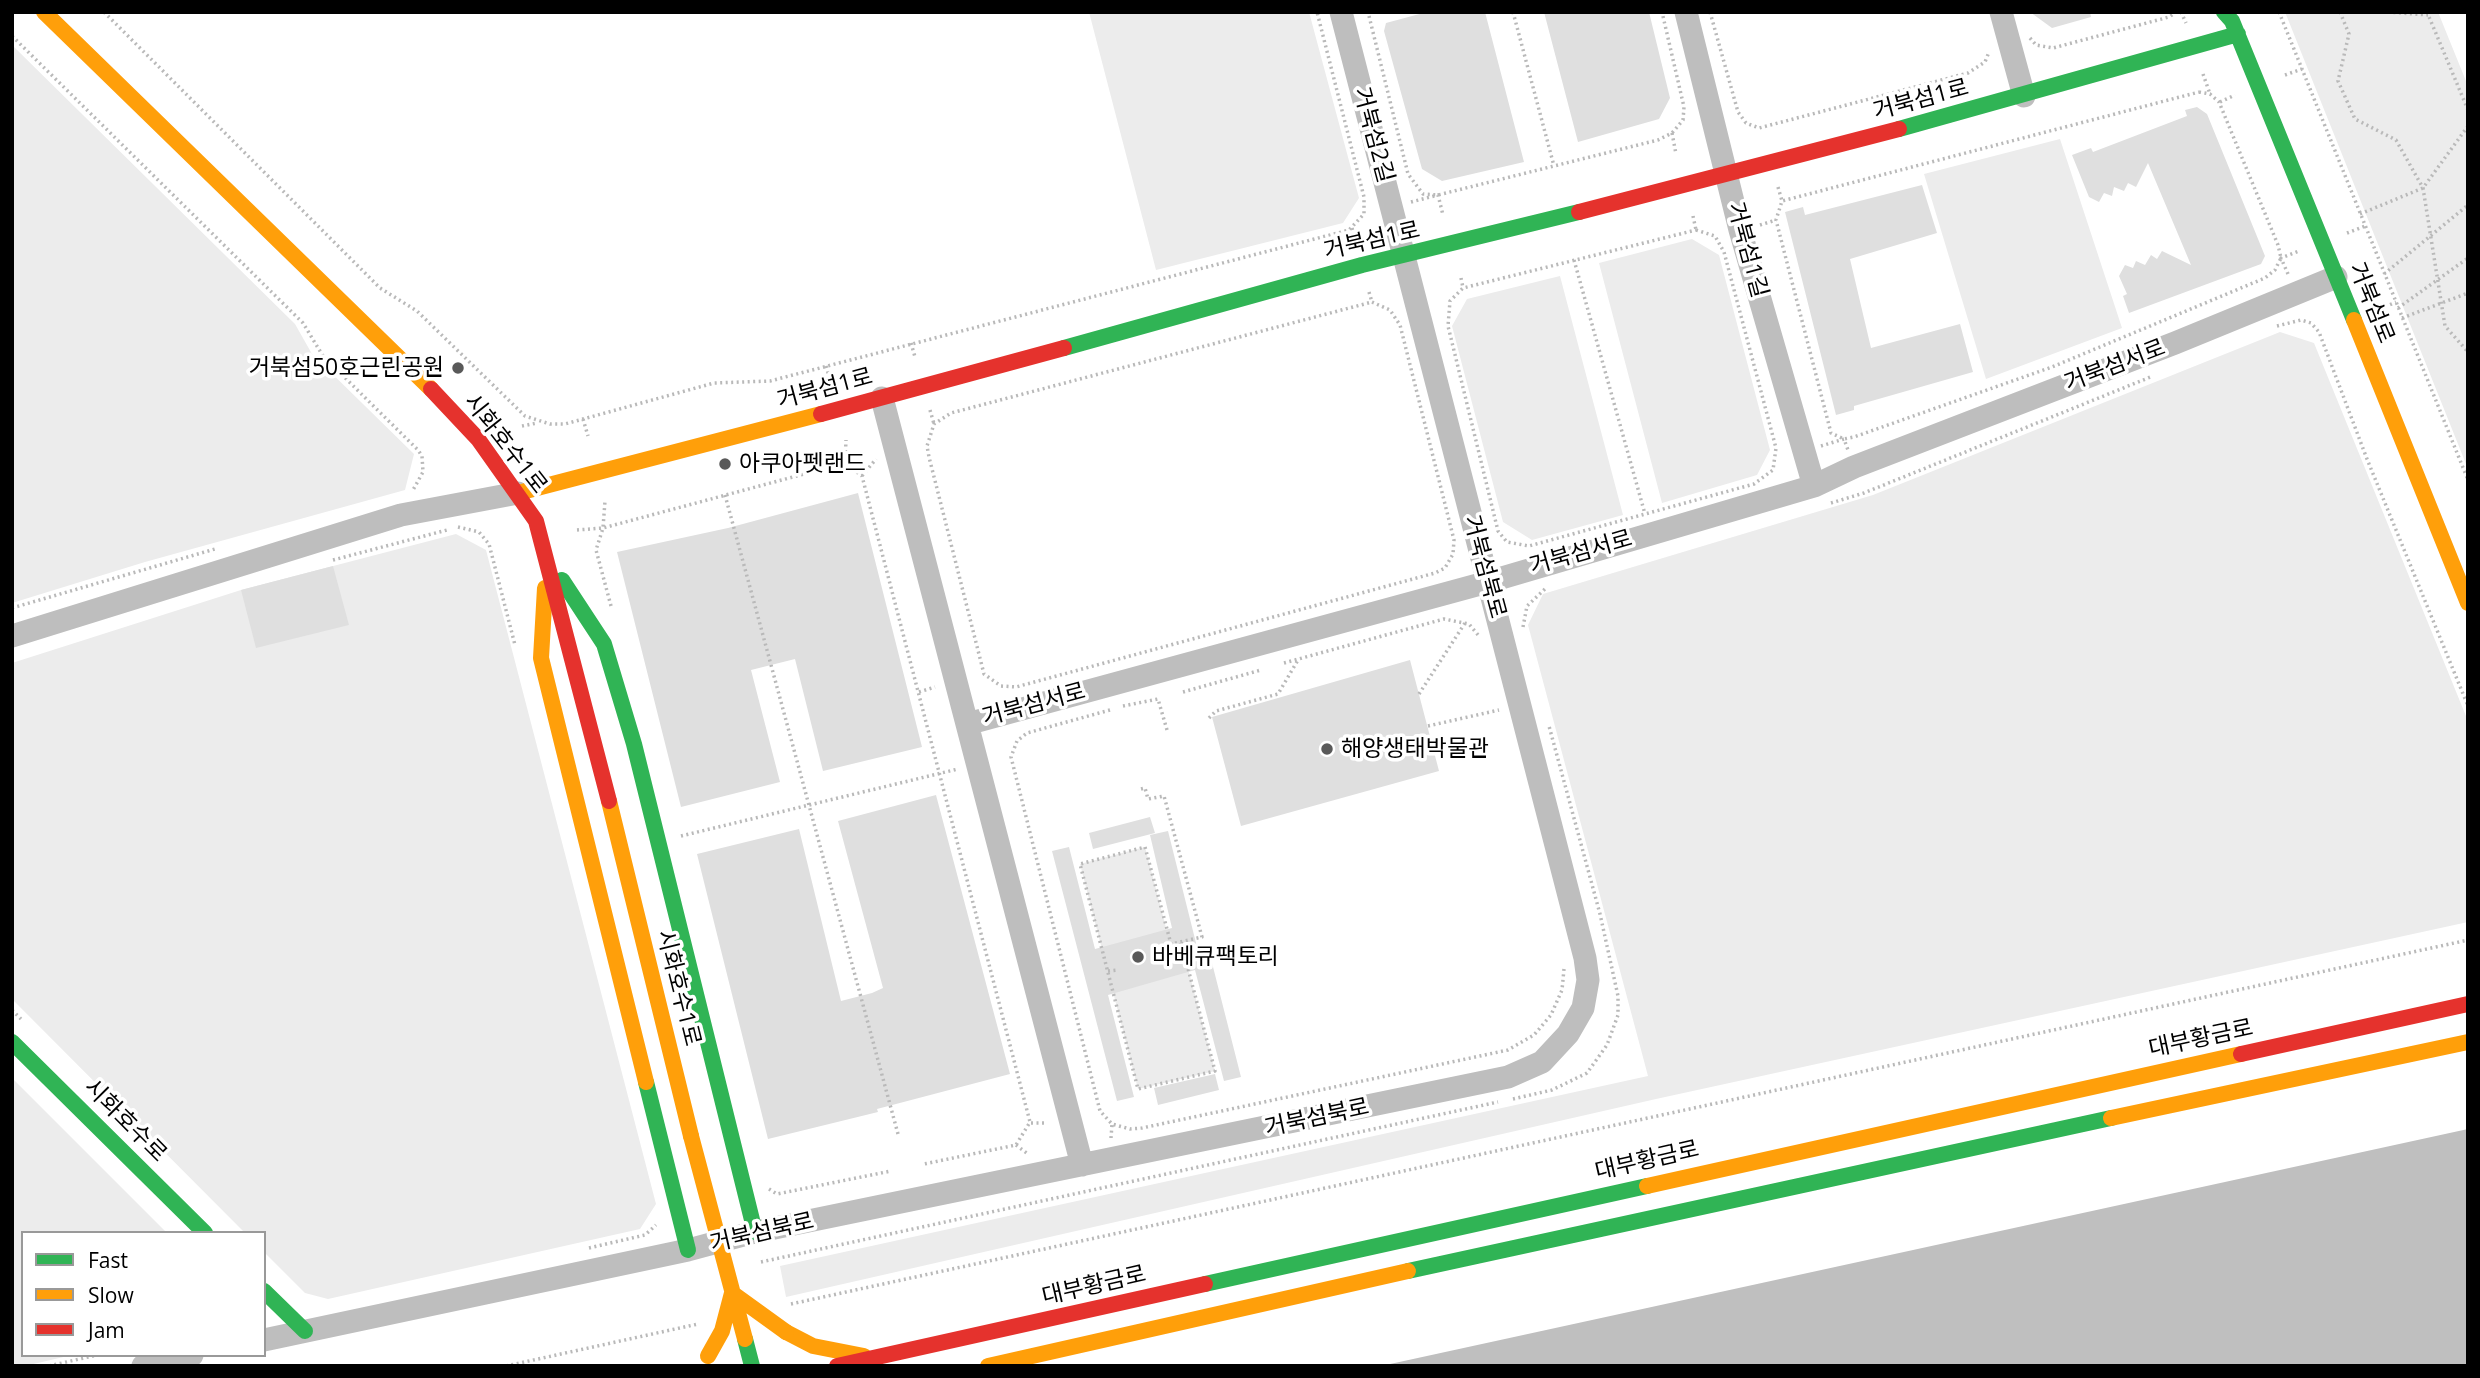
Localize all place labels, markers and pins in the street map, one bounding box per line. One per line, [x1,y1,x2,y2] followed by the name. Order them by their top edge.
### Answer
[248,354,444,382] place label: 거북섬50호근린공원
[450,360,466,376] marker: 거북섬50호근린공원
[739,450,866,478] place label: 아쿠아펫랜드
[717,456,733,472] marker: 아쿠아펫랜드
[1341,735,1489,763] place label: 해양생태박물관
[1319,741,1335,757] marker: 해양생태박물관
[1152,943,1279,971] place label: 바베큐팩토리
[1130,949,1146,965] marker: 바베큐팩토리

